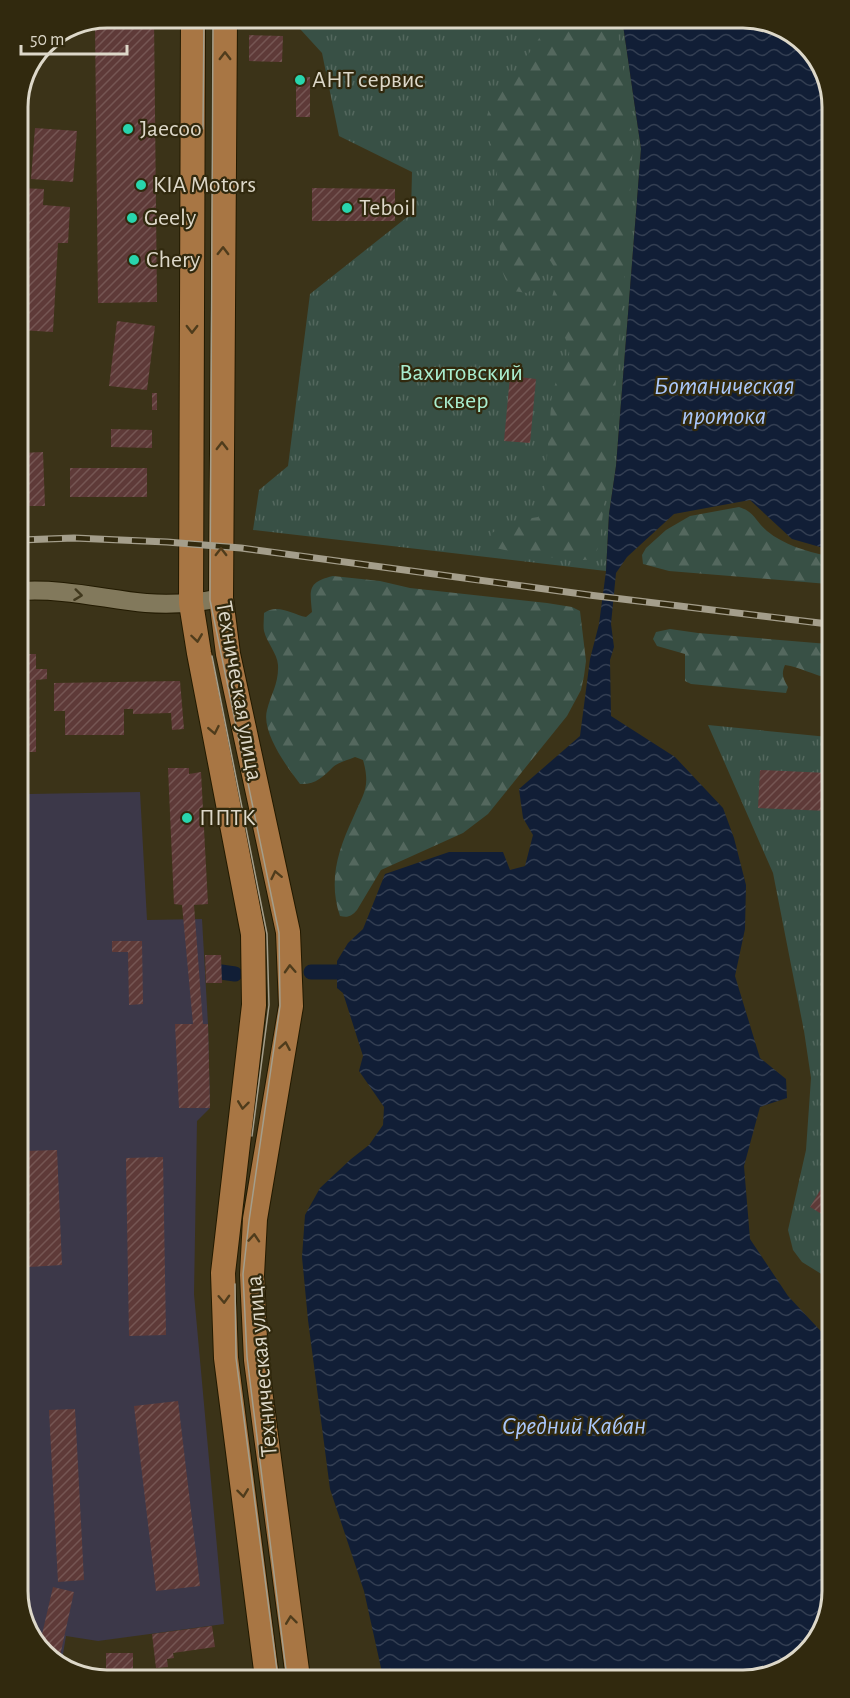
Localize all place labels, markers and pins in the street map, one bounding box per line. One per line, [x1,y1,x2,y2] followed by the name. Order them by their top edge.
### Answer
[312,68,424,92] place label: АНТ сервис
[293,73,307,87] marker: АНТ сервис
[140,117,202,141] place label: Jaecoo
[121,122,135,136] marker: Jaecoo
[153,173,256,197] place label: KIA Motors
[134,178,148,192] marker: KIA Motors
[359,196,416,220] place label: Teboil
[340,201,354,215] marker: Teboil
[144,206,196,230] place label: Geely
[125,211,139,225] marker: Geely
[146,248,200,272] place label: Chery
[127,253,141,267] marker: Chery
[199,806,256,830] place label: ППТК
[180,811,194,825] marker: ППТК

